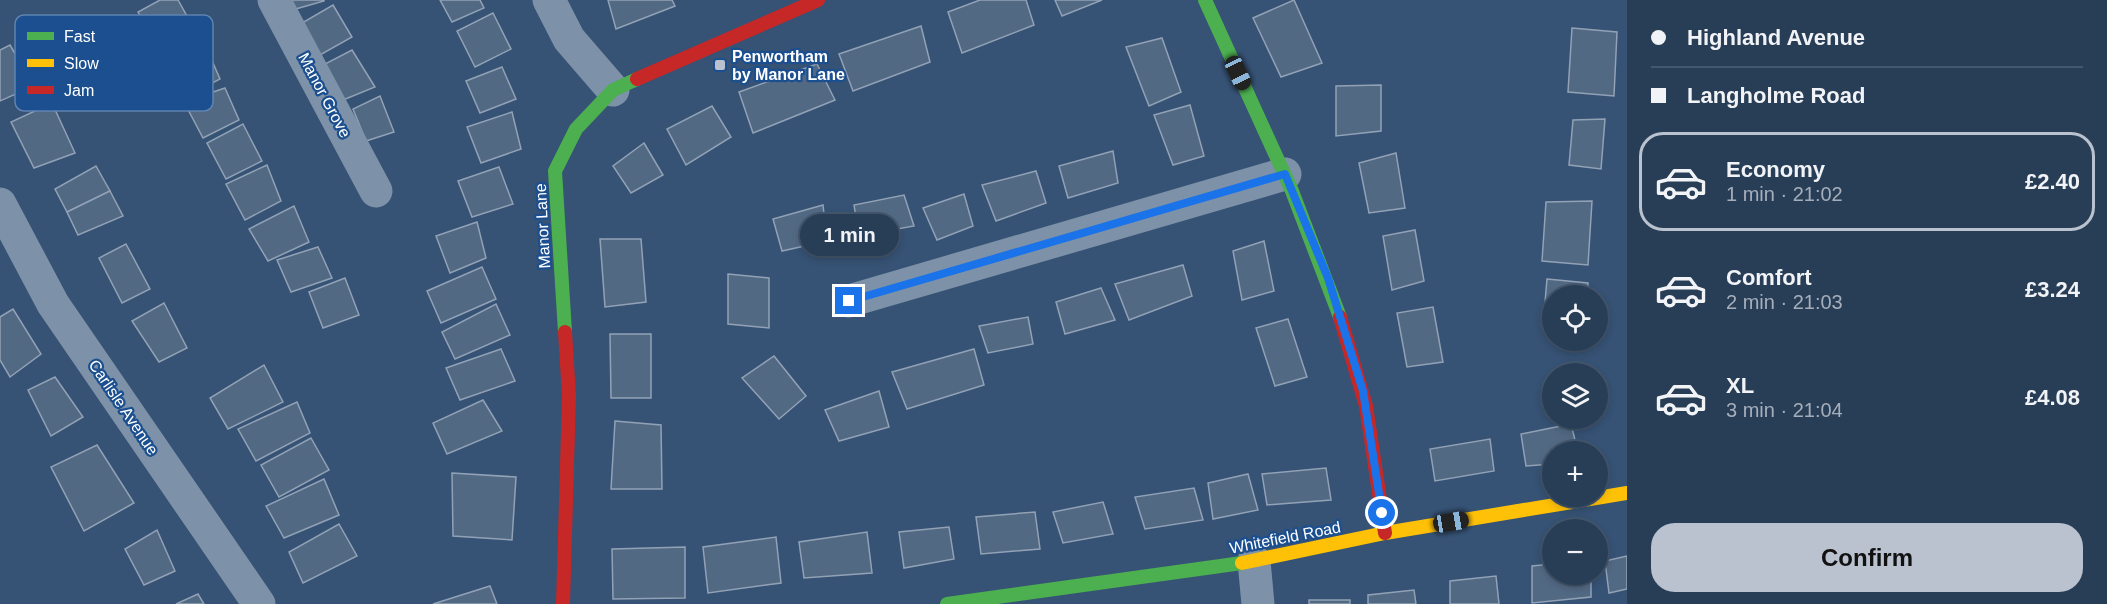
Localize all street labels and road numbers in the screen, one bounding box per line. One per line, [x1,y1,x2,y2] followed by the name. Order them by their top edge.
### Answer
[295,50,354,141] street label: Manor Grove
[532,183,553,269] street label: Manor Lane
[86,357,162,458] street label: Carlisle Avenue
[1228,518,1342,557] street label: Whitefield Road

